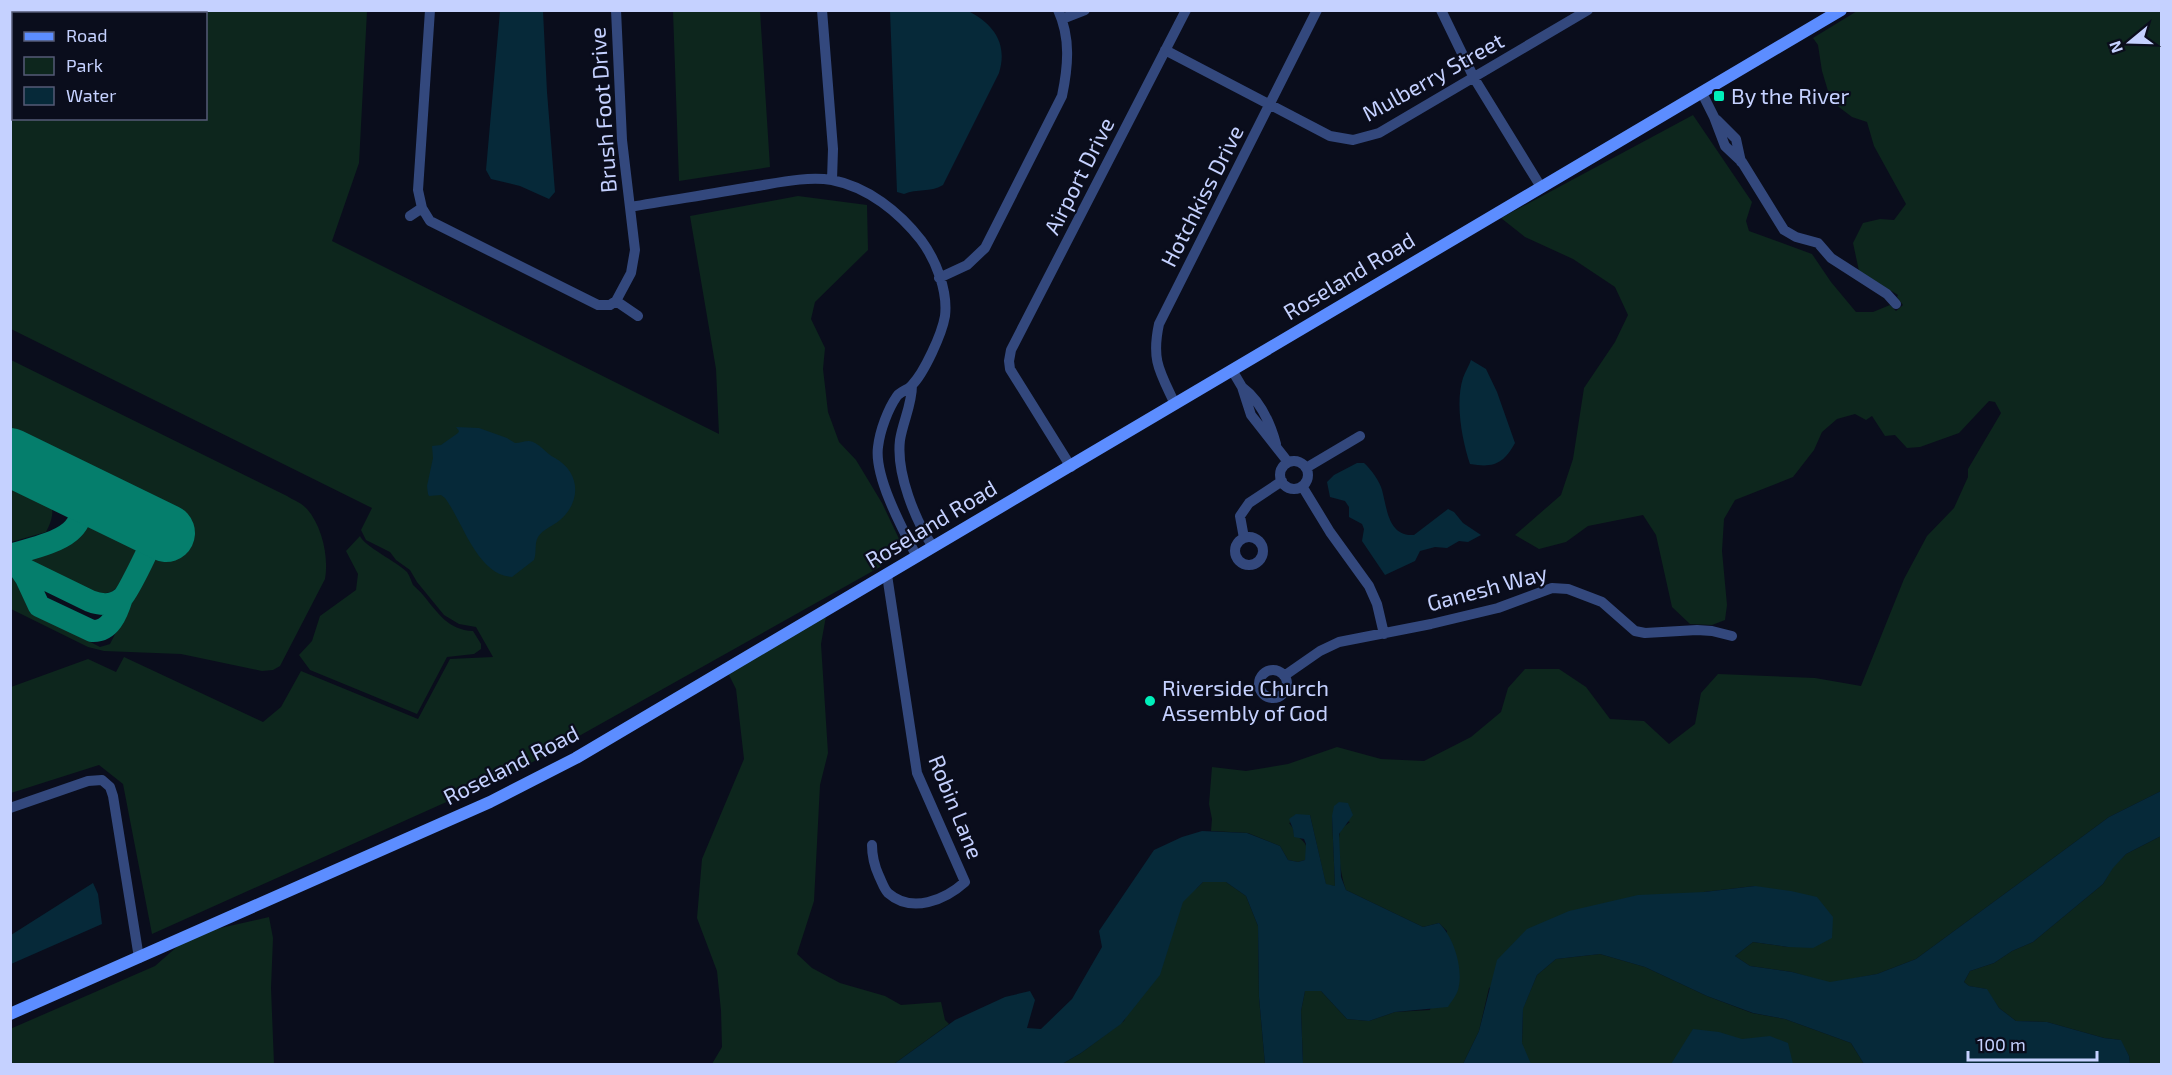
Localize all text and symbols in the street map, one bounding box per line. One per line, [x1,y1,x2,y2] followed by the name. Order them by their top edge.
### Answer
[12,12,207,120] legend
[2100,12,2160,72] north arrow
[66,24,107,46] text: Road
[583,26,621,194] street label: Brush Foot Drive
[1357,27,1508,126] street label: Mulberry Street
[2104,38,2126,56] text: N
[66,54,103,76] text: Park
[1731,82,1850,108] place label: By the River
[66,84,116,106] text: Water
[1712,89,1726,103] marker: By the River
[1038,113,1119,238] street label: Airport Drive
[1154,120,1248,271] street label: Hotchkiss Drive
[1278,226,1419,325] street label: Roseland Road
[860,474,1001,573] street label: Roseland Road
[1424,558,1550,616] street label: Ganesh Way
[1162,674,1329,725] place label: Riverside Church Assembly of God
[1143,694,1157,708] marker: Riverside Church Assembly of God
[438,719,583,809] street label: Roseland Road
[924,751,990,862] street label: Robin Lane
[1968,1024,2097,1062] scale bar
[1977,1033,2026,1055] text: 100 m

